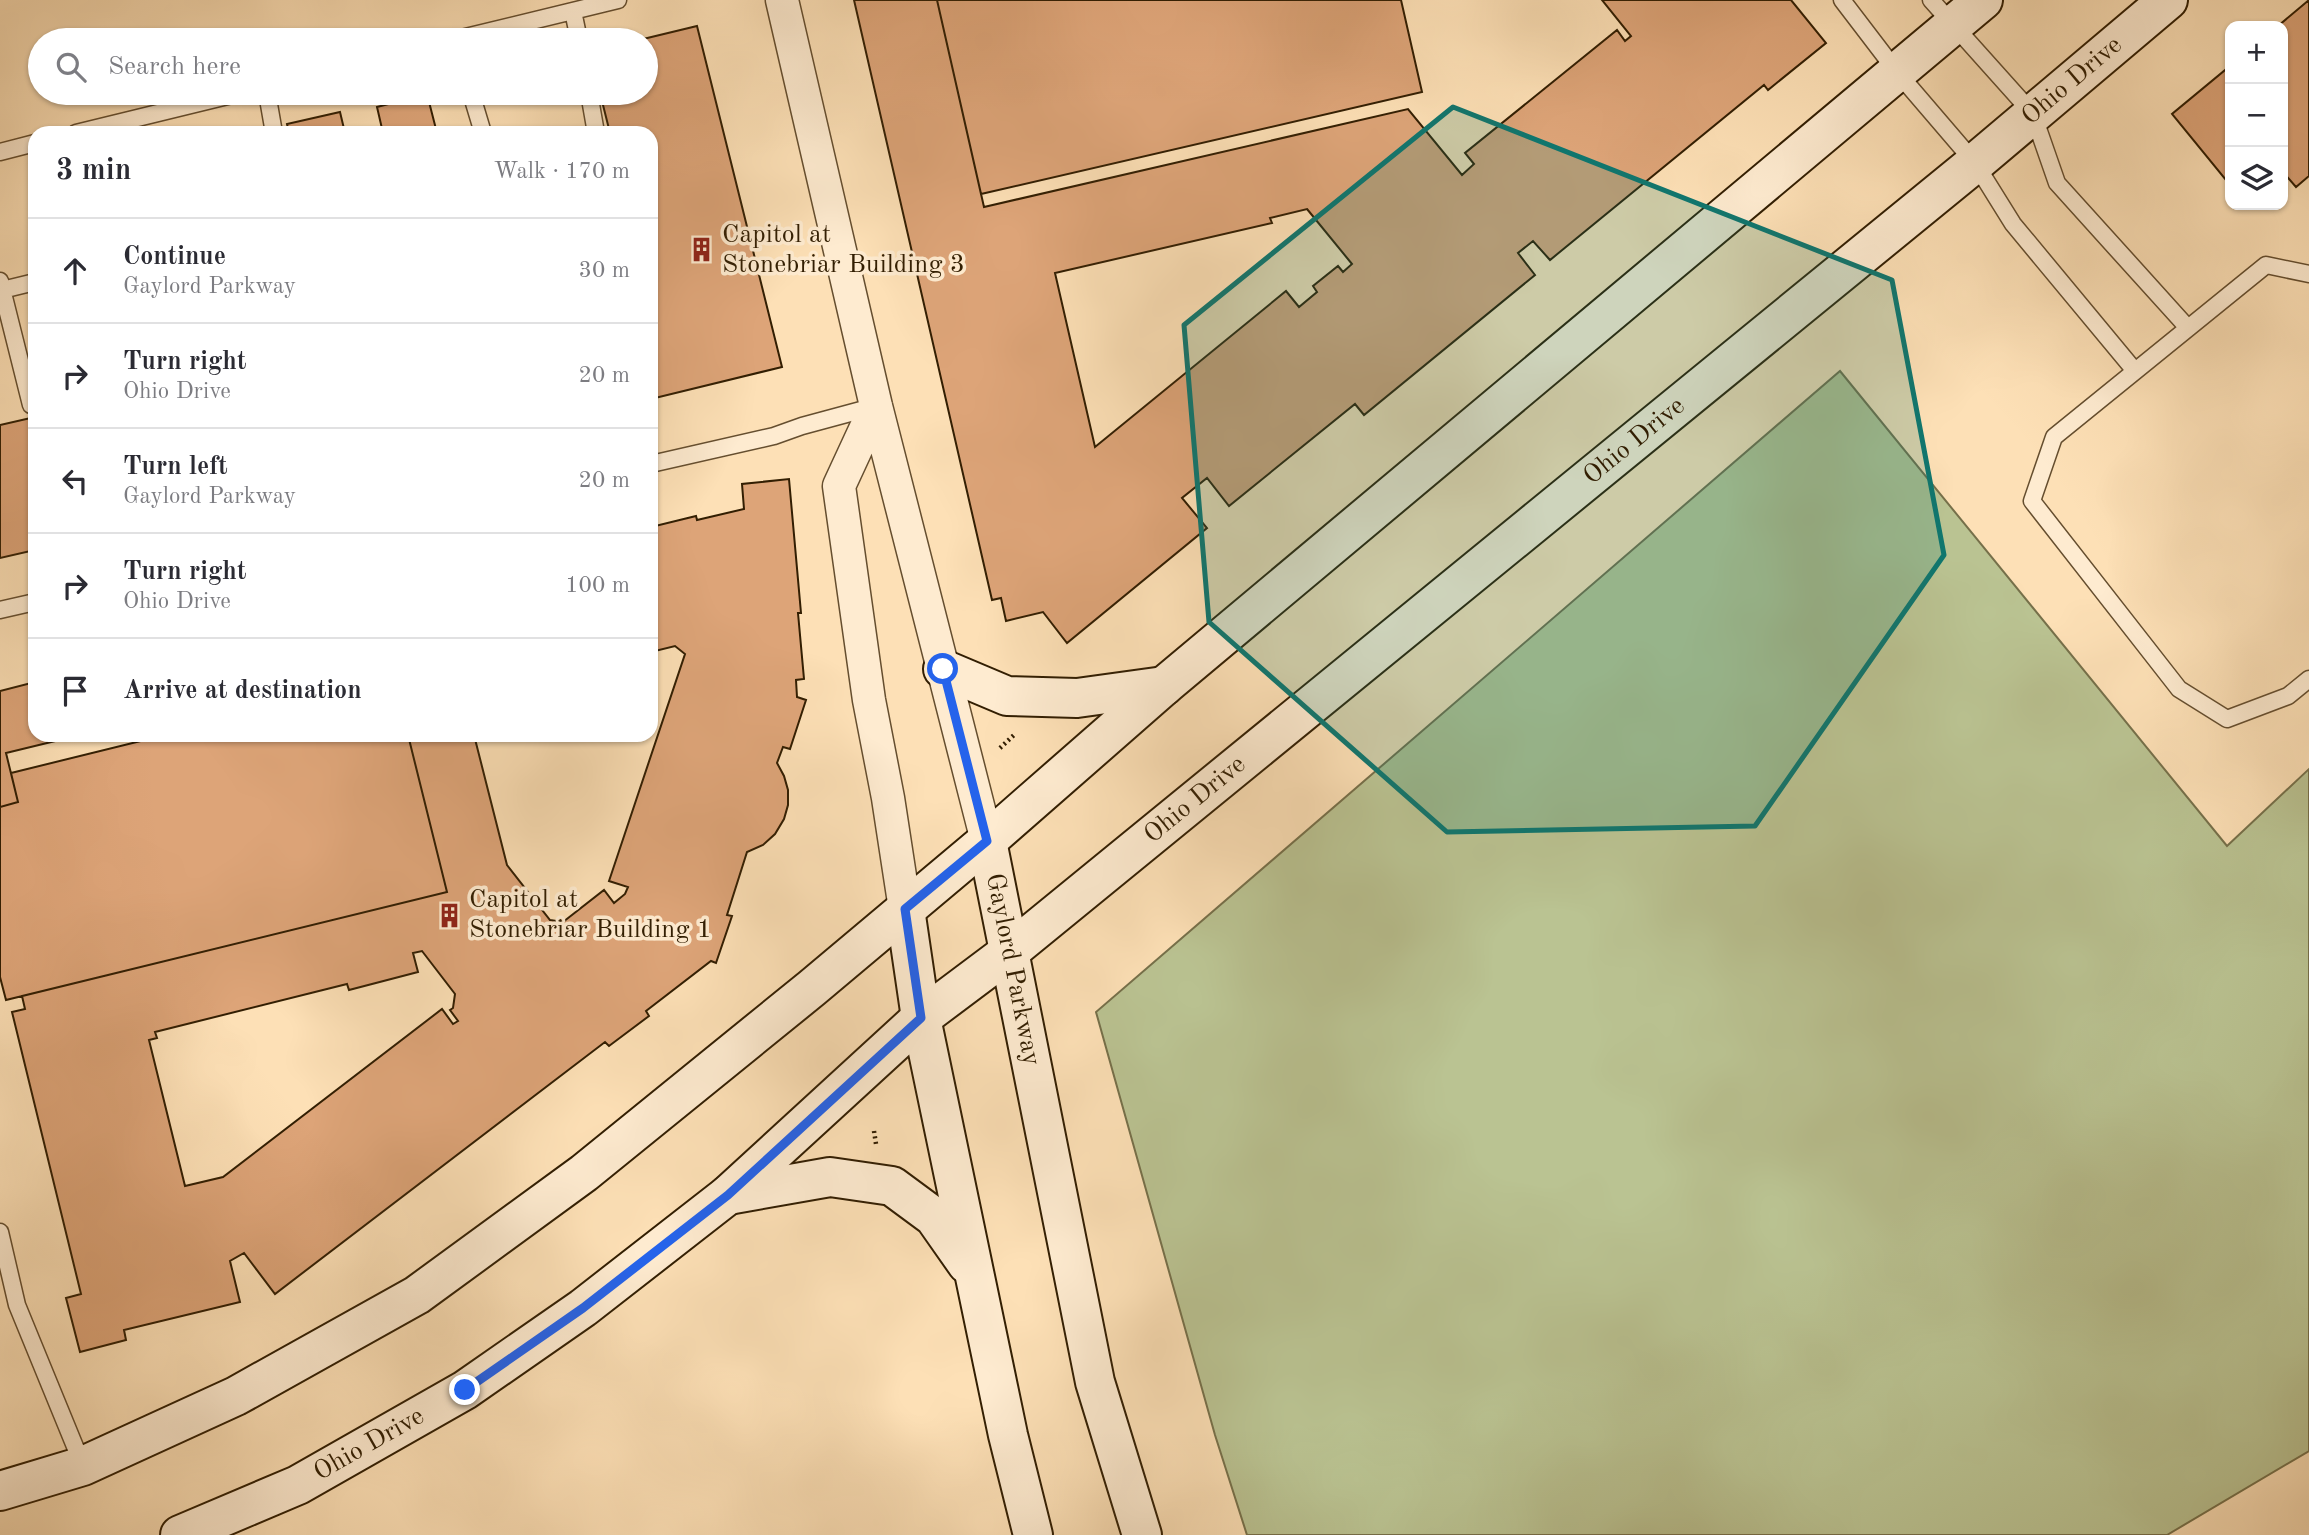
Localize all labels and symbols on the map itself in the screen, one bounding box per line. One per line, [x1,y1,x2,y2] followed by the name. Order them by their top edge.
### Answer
[2017,32,2127,130] street label: Ohio Drive
[722,222,965,278] place label: Capitol at Stonebriar Building 3
[688,236,716,264] building icon: Capitol at Stonebriar Building 3
[1579,393,1690,490] street label: Ohio Drive
[927,653,958,684] route start
[1140,751,1251,849] street label: Ohio Drive
[981,871,1045,1068] street label: Gaylord Parkway
[469,887,712,943] place label: Capitol at Stonebriar Building 1
[435,901,463,929] building icon: Capitol at Stonebriar Building 1
[449,1374,480,1405] route end
[310,1403,429,1486] street label: Ohio Drive

